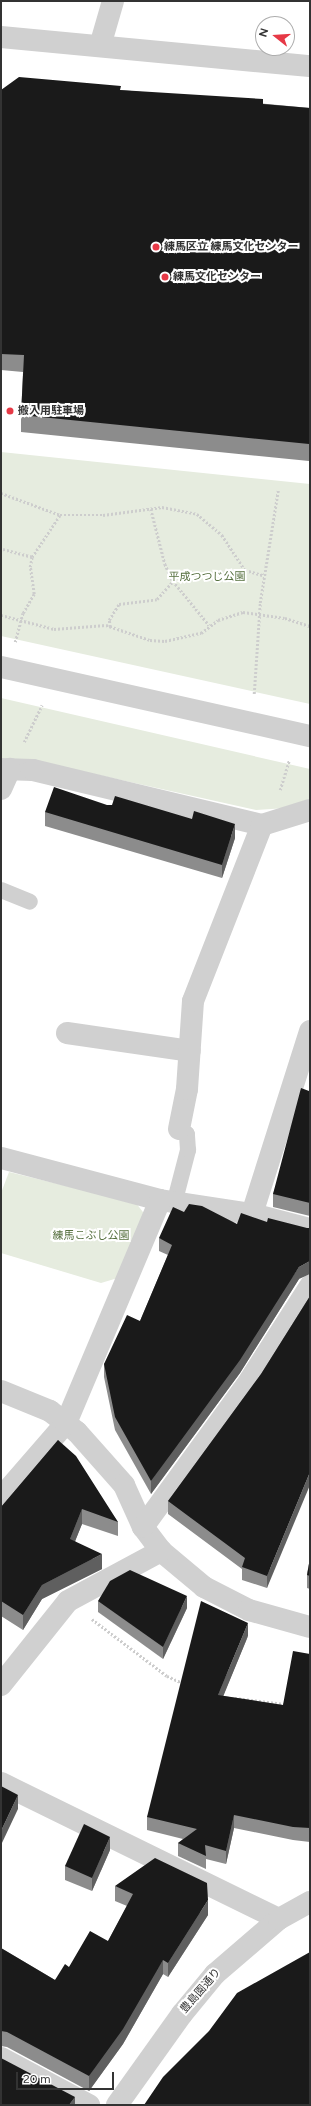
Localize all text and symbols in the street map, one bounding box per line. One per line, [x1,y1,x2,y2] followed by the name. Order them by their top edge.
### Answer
[255,16,295,56] north arrow
[257,27,271,39] text: N
[164,240,299,254] place label: 練馬区立 練馬文化センター
[151,242,161,252] marker: 練馬区立 練馬文化センター
[173,270,261,284] place label: 練馬文化センター
[160,272,170,282] marker: 練馬文化センター
[18,404,84,418] place label: 搬入用駐車場
[5,406,15,416] marker: 搬入用駐車場
[169,570,245,584] park label: 平成つつじ公園
[53,1229,129,1243] park label: 練馬こぶし公園
[178,1966,224,2016] street label: 豊島園通り
[18,2064,116,2090] scale bar
[23,2072,51,2086] text: 20 m

